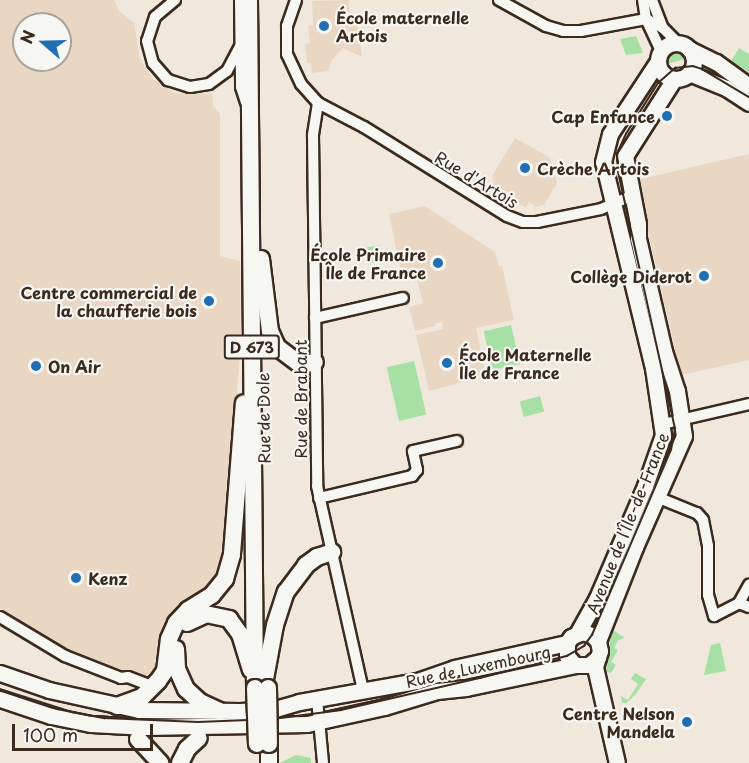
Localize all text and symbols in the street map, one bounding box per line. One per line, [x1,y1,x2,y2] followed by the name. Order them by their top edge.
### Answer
[336,7,470,45] place label: École maternelle Artois
[12,12,72,72] north arrow
[317,19,331,33] marker: École maternelle Artois
[14,26,40,47] text: N
[552,106,655,126] place label: Cap Enfance
[660,109,674,123] marker: Cap Enfance
[431,146,523,212] street label: Rue d'Artois
[537,158,649,178] place label: Crèche Artois
[518,161,532,175] marker: Crèche Artois
[309,244,426,282] place label: École Primaire Île de France
[431,256,445,270] marker: École Primaire Île de France
[569,266,692,286] place label: Collège Diderot
[697,269,711,283] marker: Collège Diderot
[19,282,197,320] place label: Centre commercial de la chaufferie bois
[202,294,216,308] marker: Centre commercial de la chaufferie bois
[222,335,282,359] road number: D 673
[290,338,310,460] street label: Rue de Brabant
[459,344,593,382] place label: École Maternelle Île de France
[48,356,102,376] place label: On Air
[440,356,454,370] marker: École Maternelle Île de France
[29,359,43,373] marker: On Air
[253,371,273,465] street label: Rue de Dole
[582,429,672,617] street label: Avenue de l’Île-de-France
[88,568,127,588] place label: Kenz
[69,571,83,585] marker: Kenz
[403,641,553,691] street label: Rue de Luxembourg
[562,703,675,741] place label: Centre Nelson Mandela
[15,712,156,750] scale bar
[680,715,694,729] marker: Centre Nelson Mandela
[23,721,78,748] text: 100 m

